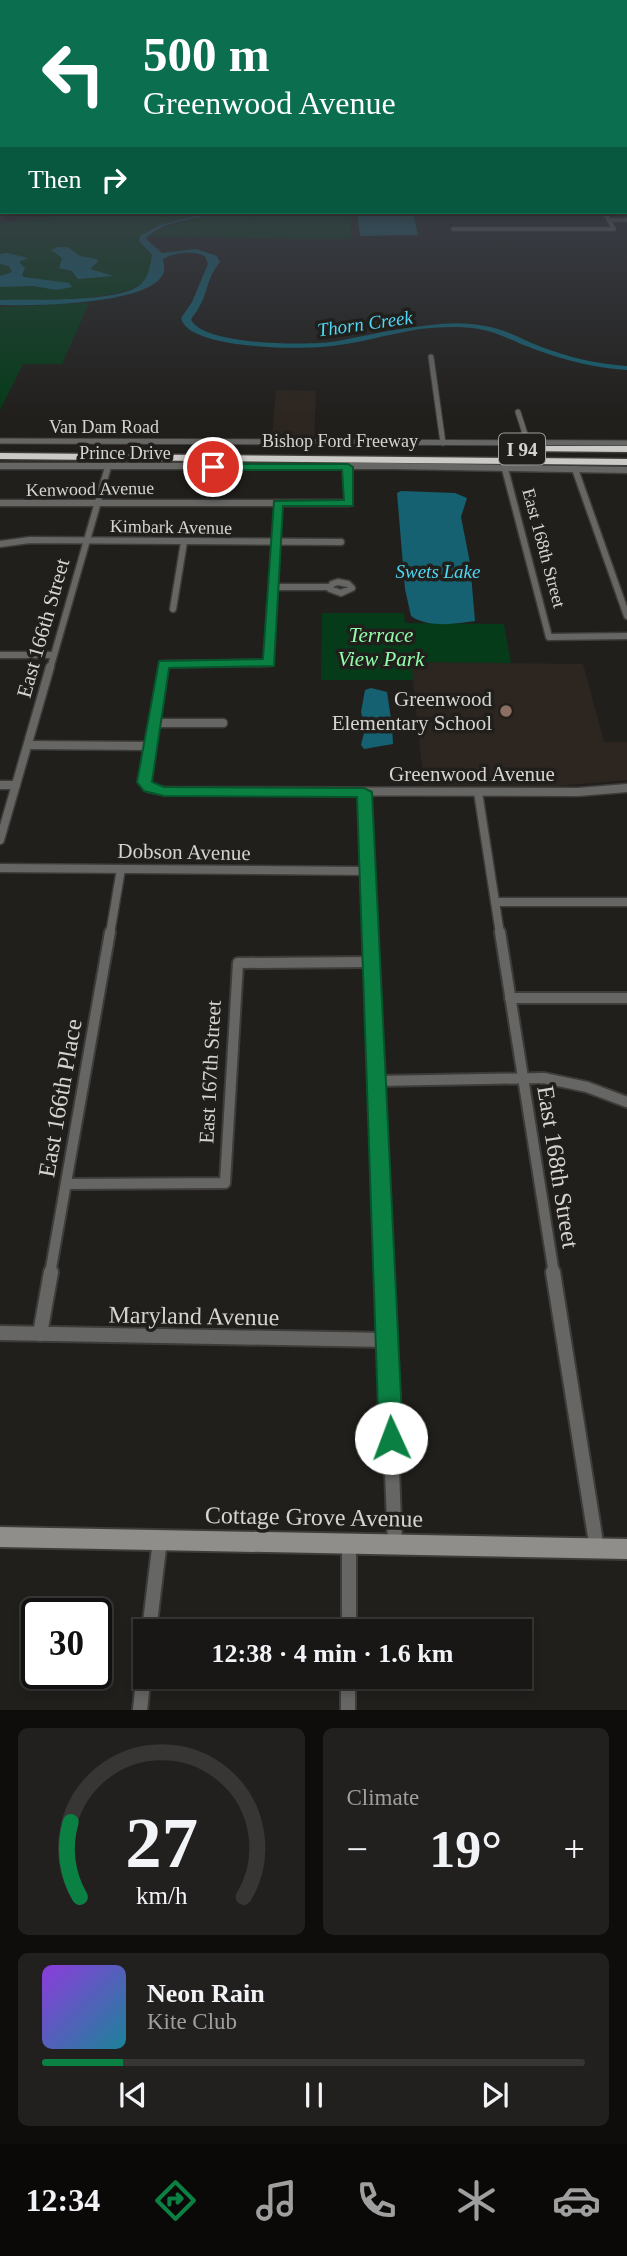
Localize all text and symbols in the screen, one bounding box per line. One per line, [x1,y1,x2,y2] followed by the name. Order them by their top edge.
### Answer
[143,27,270,82] text: 500 m
[28,28,119,119] icon: left
[143,85,396,121] text: Greenwood Avenue
[95,161,133,199] icon: right
[28,165,81,194] text: Then
[316,306,415,341] water label: Thorn Creek
[49,417,159,437] street label: Van Dam Road
[262,431,418,451] street label: Bishop Ford Freeway
[499,433,545,464] road number: I 94
[183,437,243,497] pin
[79,443,171,463] street label: Prince Drive
[194,448,232,486] icon: arrive
[26,478,154,500] street label: Kenwood Avenue
[518,486,570,610] street label: East 168th Street
[110,516,232,538] street label: Kimbark Avenue
[12,556,74,700] street label: East 166th Street
[396,561,480,582] water label: Swets Lake
[338,623,425,671] park label: Terrace View Park
[332,687,492,735] place label: Greenwood Elementary School
[498,703,514,719] marker: Greenwood Elementary School
[389,762,555,786] street label: Greenwood Avenue
[117,839,251,865] street label: Dobson Avenue
[194,1000,226,1144] street label: East 167th Street
[33,1017,87,1179] street label: East 166th Place
[532,1084,584,1250] street label: East 168th Street
[108,1302,280,1330] street label: Maryland Avenue
[354,1401,428,1475] position arrow
[205,1502,423,1532] street label: Cottage Grove Avenue
[21,1598,112,1689] speed limit sign: 30
[212,1639,453,1668] text: 12:38 · 4 min · 1.6 km
[347,1785,419,1810] text: Climate
[125,1803,198,1884] text: 27
[429,1821,502,1878] text: 19°
[347,1828,368,1870] text: −
[564,1828,585,1870] text: +
[136,1882,187,1909] text: km/h
[147,1979,265,2008] text: Neon Rain
[147,2009,237,2034] text: Kite Club
[114,2076,152,2114] icon: previous
[295,2076,333,2114] icon: pause
[476,2076,514,2114] icon: next
[151,2176,200,2225] icon: directions
[252,2176,301,2225] icon: music
[352,2176,401,2225] icon: phone
[452,2176,501,2225] icon: climate
[552,2176,601,2225] icon: car
[26,2182,100,2218] text: 12:34

